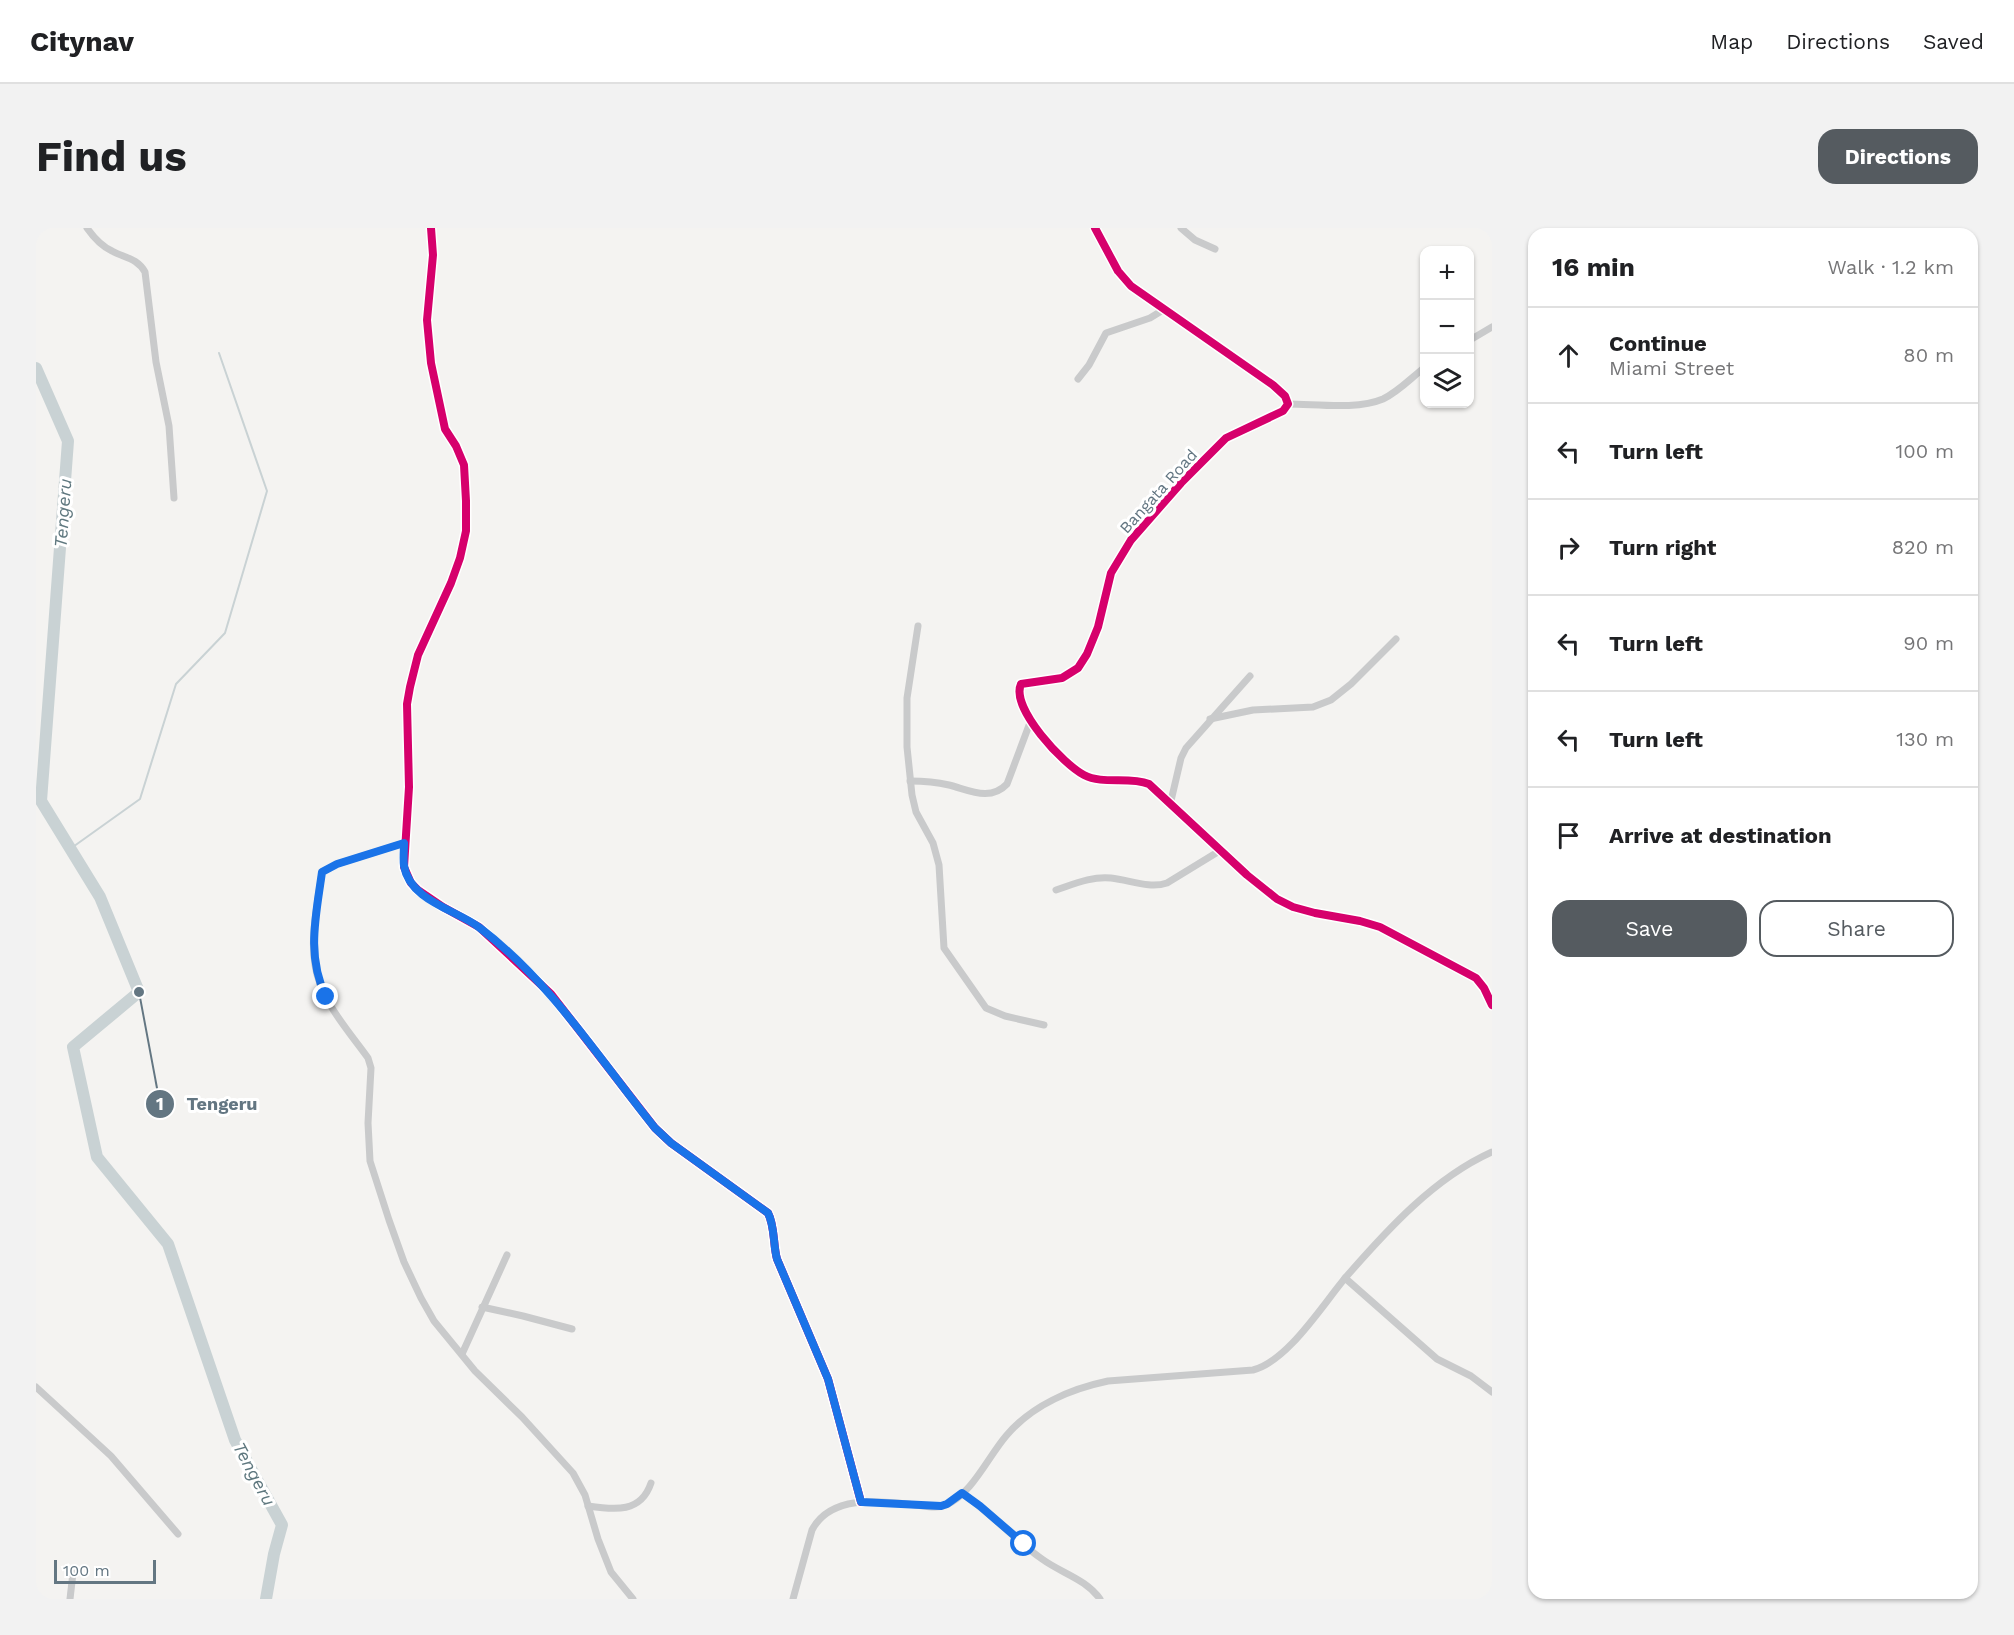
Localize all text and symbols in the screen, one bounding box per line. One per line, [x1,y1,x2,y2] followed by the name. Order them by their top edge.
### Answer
[30,25,134,58] text: Citynav
[1710,29,1753,54] text: Map
[1786,29,1890,54] text: Directions
[1923,29,1984,54] text: Saved
[1818,129,1978,184] button: Directions
[36,132,187,181] text: Find us
[1420,246,1474,408] map controls
[1420,246,1474,300] button: +
[1552,252,1635,282] text: 16 min
[1827,255,1954,279] text: Walk · 1.2 km
[1420,300,1474,354] button: −
[1609,331,1707,356] text: Continue
[1552,339,1585,372] icon: ahead
[1903,343,1954,367] text: 80 m
[1420,354,1474,408] button: layers
[1609,356,1734,380] text: Miami Street
[1552,435,1585,468] icon: left
[1609,439,1703,464] text: Turn left
[1895,439,1954,463] text: 100 m
[1116,445,1201,537] street label: Bangata Road
[50,477,75,548] water label: Tengeru
[1552,531,1585,564] icon: right
[1609,535,1716,560] text: Turn right
[1892,535,1954,559] text: 820 m
[1552,627,1585,660] icon: left
[1609,631,1703,656] text: Turn left
[1903,631,1954,655] text: 90 m
[1552,723,1585,756] icon: left
[1609,727,1703,752] text: Turn left
[1896,727,1954,751] text: 130 m
[1552,819,1585,852] icon: arrive
[1609,823,1832,848] text: Arrive at destination
[1552,900,1747,957] button: Save
[1759,900,1954,957] button: Share
[312,983,338,1009] route end
[145,1086,270,1122] callout: Tengeru
[156,1093,164,1114] text: 1
[186,1093,258,1114] text: Tengeru
[229,1438,280,1509] water label: Tengeru
[1010,1530,1036,1556] route start
[54,1557,156,1584] scale bar
[63,1561,110,1580] text: 100 m

